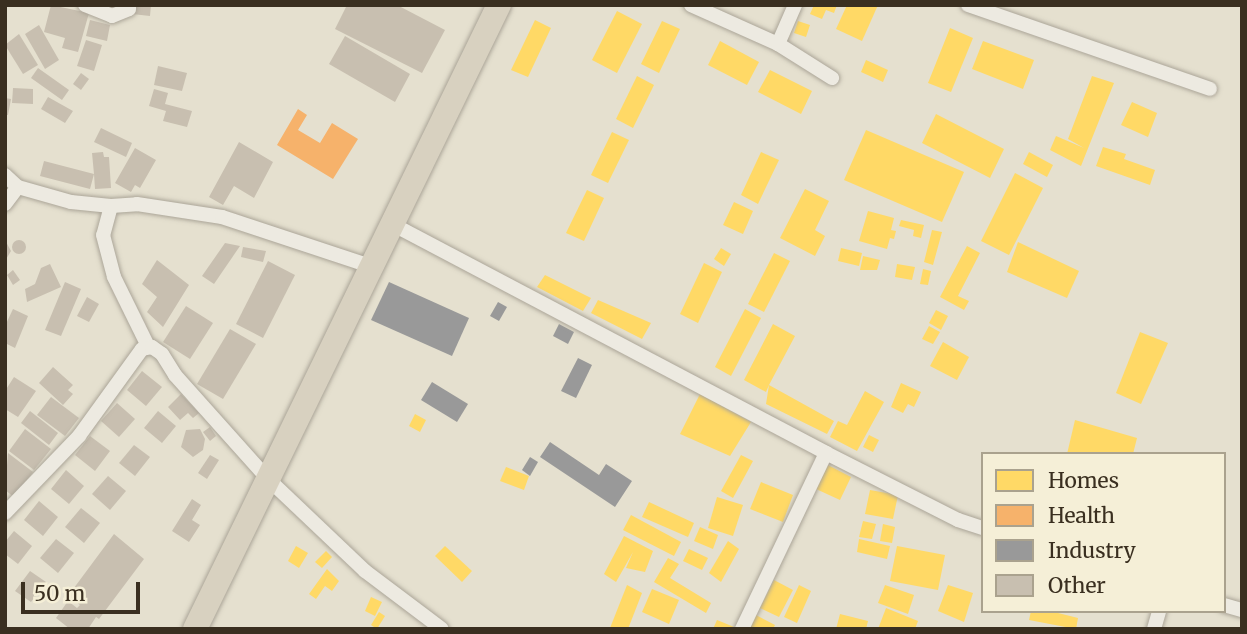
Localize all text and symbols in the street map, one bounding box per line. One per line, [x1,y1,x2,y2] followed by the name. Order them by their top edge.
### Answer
[981,452,1226,613] legend
[1048,467,1119,494] text: Homes
[1048,502,1115,529] text: Health
[1048,537,1136,564] text: Industry
[24,568,144,612] scale bar
[1048,572,1106,599] text: Other
[34,580,85,607] text: 50 m

